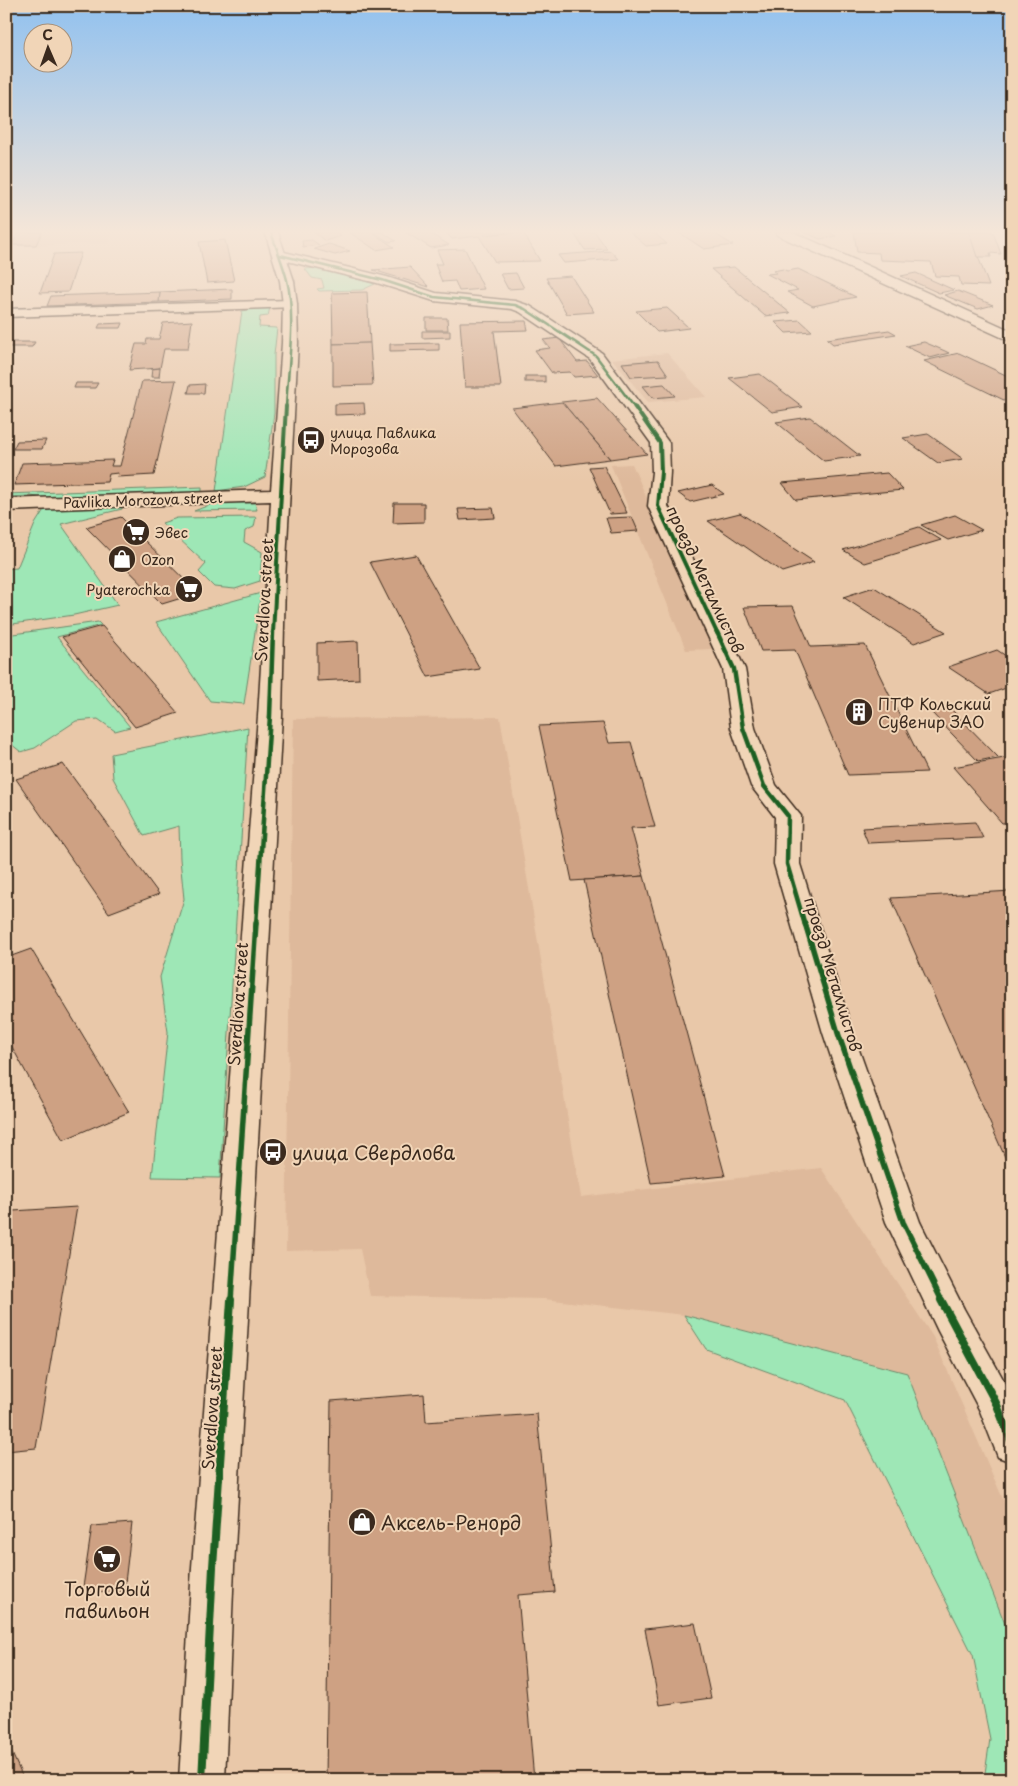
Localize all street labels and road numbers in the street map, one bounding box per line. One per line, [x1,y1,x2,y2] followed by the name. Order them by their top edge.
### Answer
[63,487,224,513] street label: Pavlika Morozova street
[661,501,751,657] street label: проезд Металлистов
[248,537,278,662] street label: Sverdlova street
[799,894,869,1054] street label: проезд Металлистов
[221,941,253,1067] street label: Sverdlova street
[195,1345,227,1471] street label: Sverdlova street

